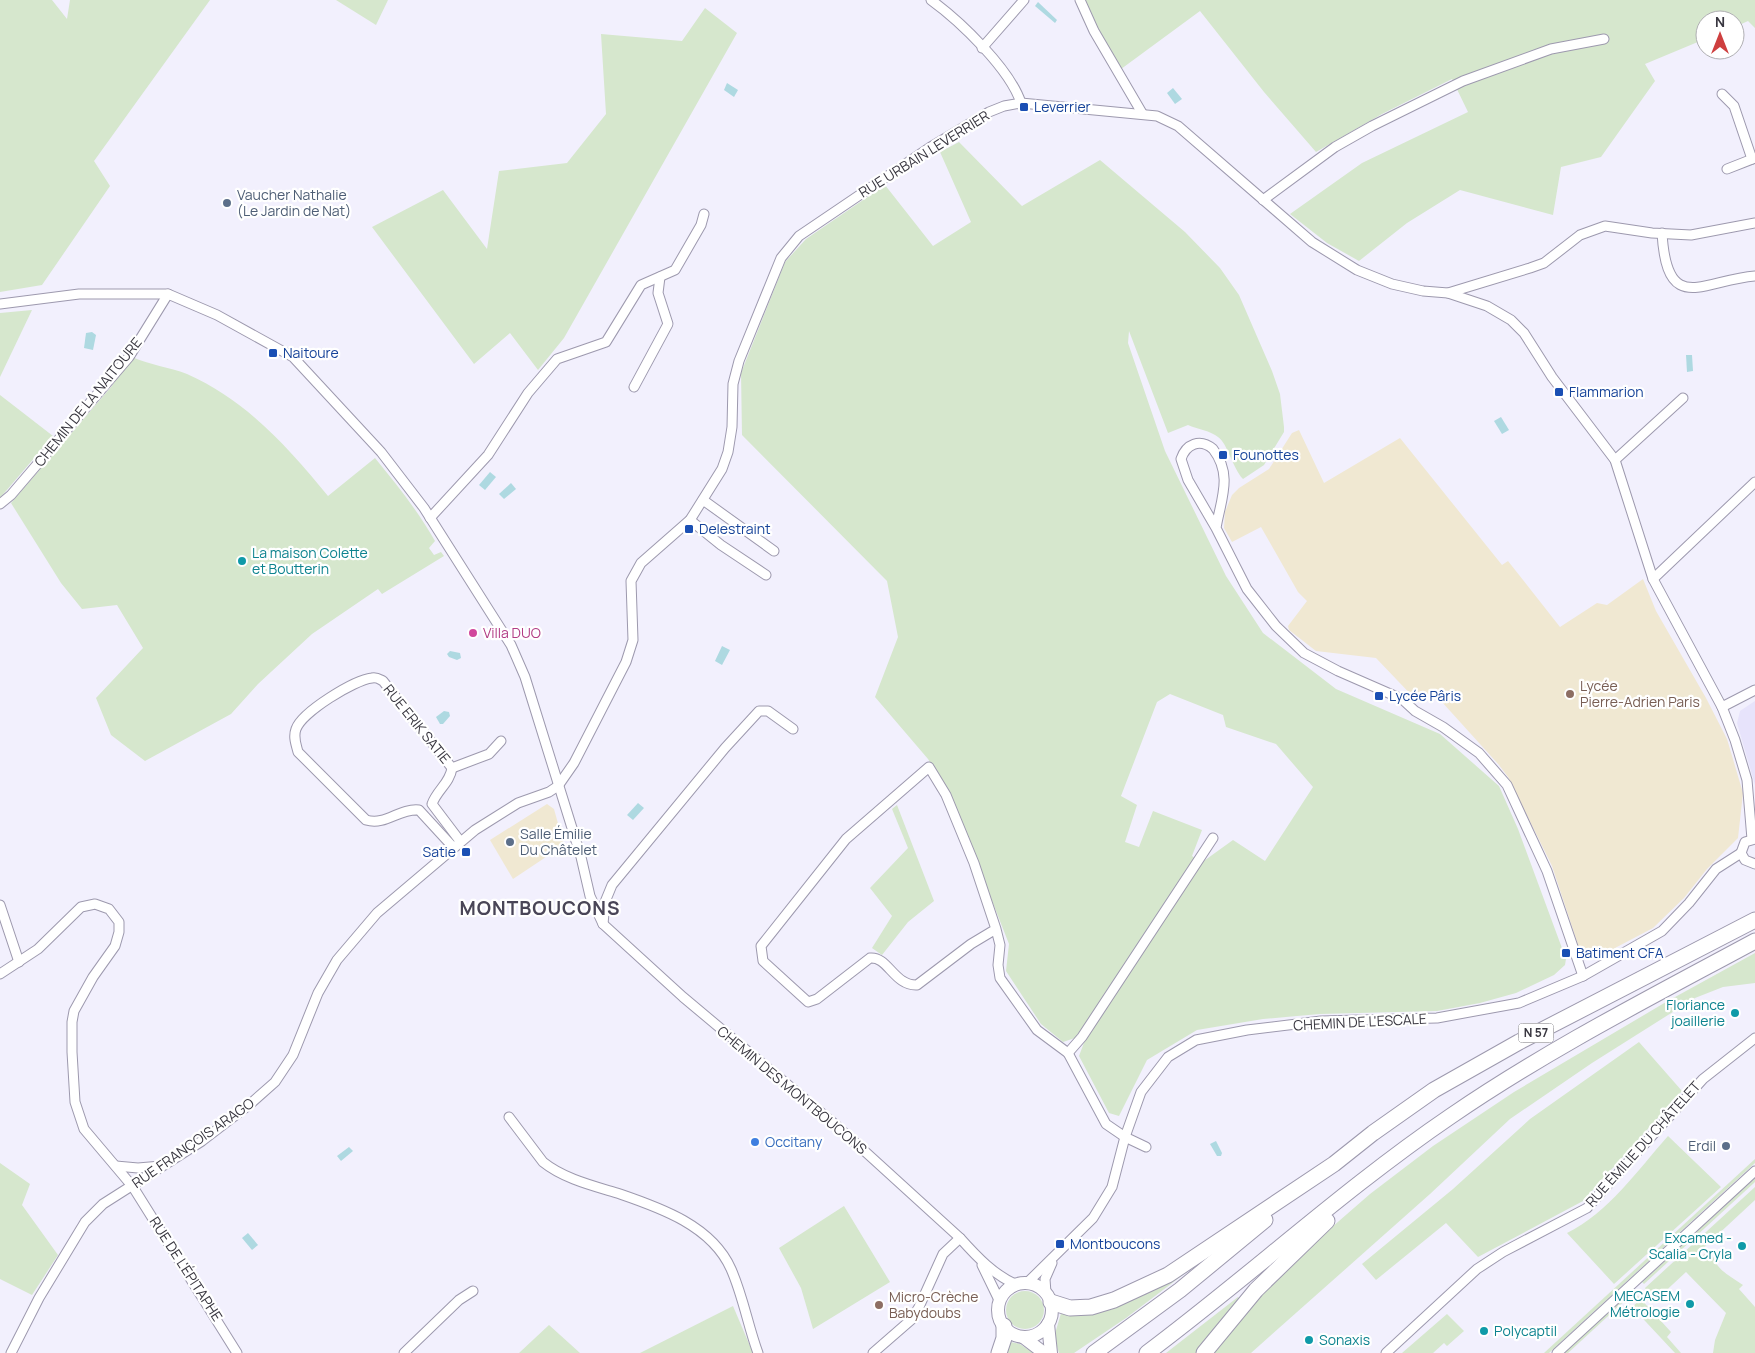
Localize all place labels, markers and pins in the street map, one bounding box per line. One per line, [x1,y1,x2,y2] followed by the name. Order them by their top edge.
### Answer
[1034,97,1091,116] place label: Leverrier
[1018,101,1030,113] marker: Leverrier
[237,185,351,220] place label: Vaucher Nathalie (Le Jardin de Nat)
[221,197,233,209] marker: Vaucher Nathalie (Le Jardin de Nat)
[283,343,339,362] place label: Naitoure
[267,347,279,359] marker: Naitoure
[1569,382,1644,401] place label: Flammarion
[1553,386,1565,398] marker: Flammarion
[1233,445,1299,464] place label: Founottes
[1217,449,1229,461] marker: Founottes
[699,519,771,538] place label: Delestraint
[683,523,695,535] marker: Delestraint
[252,543,368,578] place label: La maison Colette et Boutterin
[236,555,248,567] marker: La maison Colette et Boutterin
[483,623,541,642] place label: Villa DUO
[467,627,479,639] marker: Villa DUO
[1580,676,1700,711] place label: Lycée Pierre-Adrien Paris
[1389,686,1461,705] place label: Lycée Pâris
[1564,688,1576,700] marker: Lycée Pierre-Adrien Paris
[1373,690,1385,702] marker: Lycée Pâris
[520,824,598,859] place label: Salle Émilie Du Châtelet
[504,836,516,848] marker: Salle Émilie Du Châtelet
[423,842,456,861] place label: Satie
[460,846,472,858] marker: Satie
[1576,943,1664,962] place label: Batiment CFA
[1560,947,1572,959] marker: Batiment CFA
[1666,995,1725,1030] place label: Floriance joaillerie
[1729,1007,1741,1019] marker: Floriance joaillerie
[765,1132,823,1151] place label: Occitany
[749,1136,761,1148] marker: Occitany
[1688,1136,1716,1155] place label: Erdil
[1720,1140,1732,1152] marker: Erdil
[1649,1228,1732,1263] place label: Excamed - Scalia - Cryla
[1070,1234,1160,1253] place label: Montboucons
[1054,1238,1066,1250] marker: Montboucons
[1736,1240,1748,1252] marker: Excamed - Scalia - Cryla
[1610,1286,1680,1321] place label: MECASEM Métrologie
[889,1287,978,1322] place label: Micro-Crèche Babydoubs
[1684,1298,1696,1310] marker: MECASEM Métrologie
[873,1299,885,1311] marker: Micro-Crèche Babydoubs
[1494,1321,1557,1340] place label: Polycaptil
[1478,1325,1490,1337] marker: Polycaptil
[1319,1330,1370,1349] place label: Sonaxis
[1303,1334,1315,1346] marker: Sonaxis

